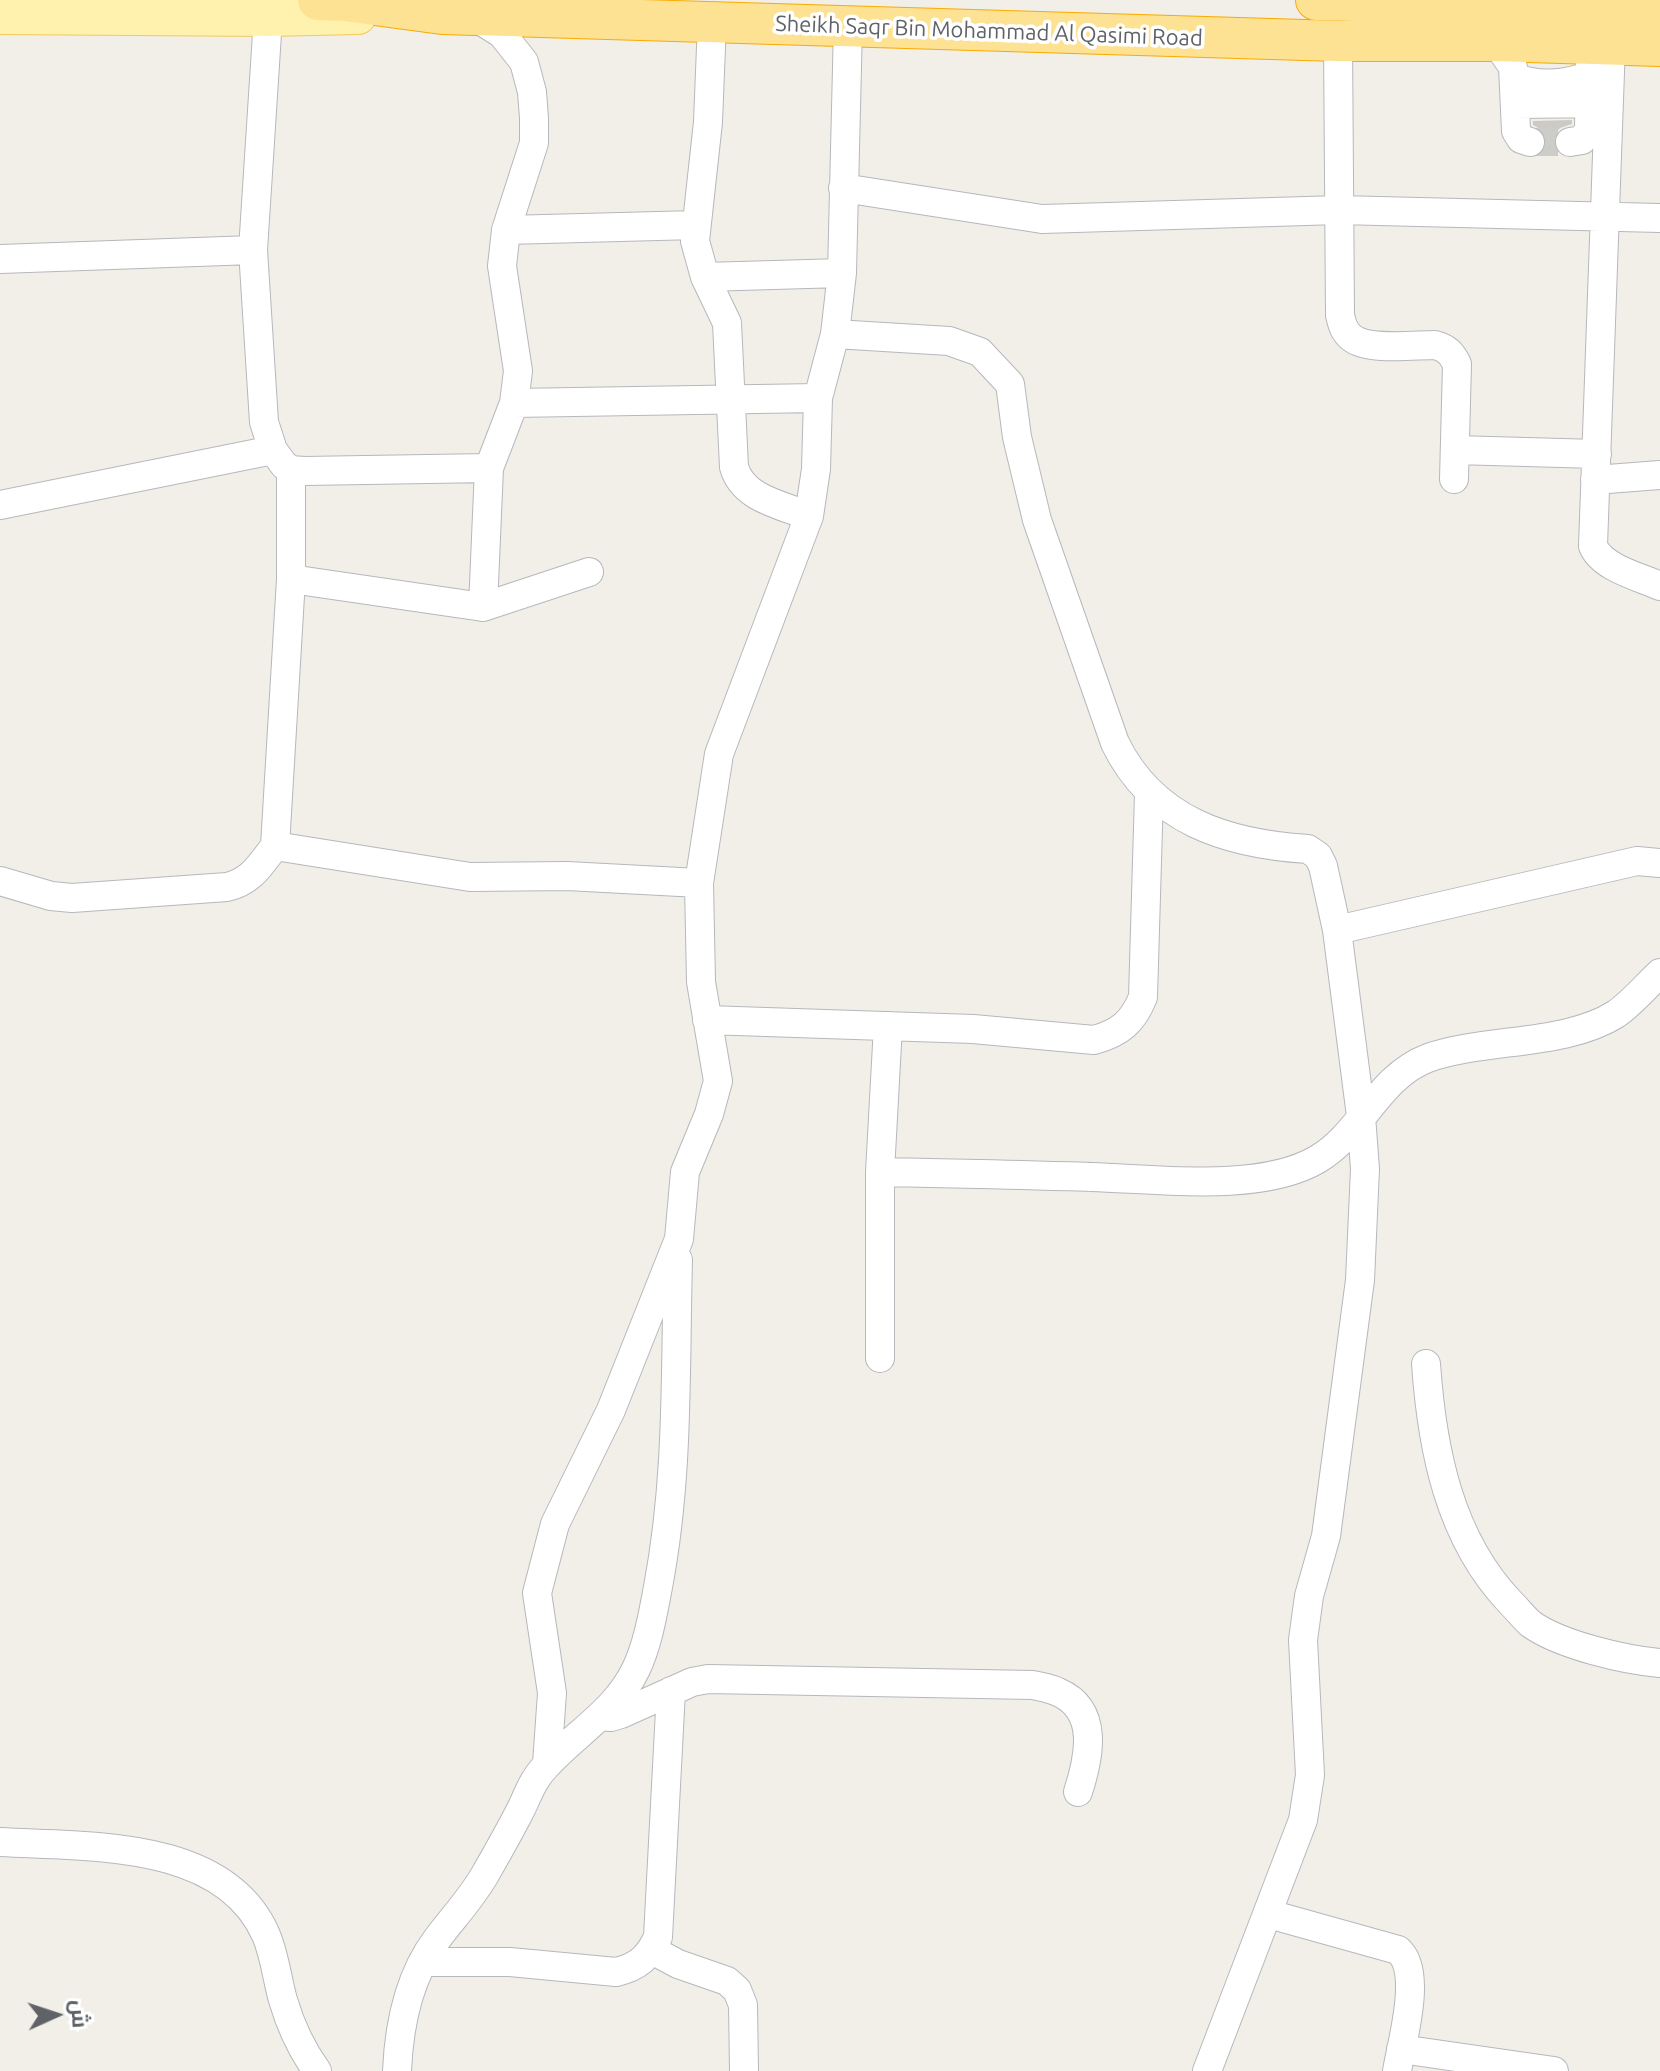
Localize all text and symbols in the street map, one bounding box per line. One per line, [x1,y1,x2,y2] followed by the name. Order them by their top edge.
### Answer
[775,10,1203,52] street label: Sheikh Saqr Bin Mohammad Al Qasimi Road
[16,1975,96,2055] north arrow
[67,1999,94,2028] text: ش

